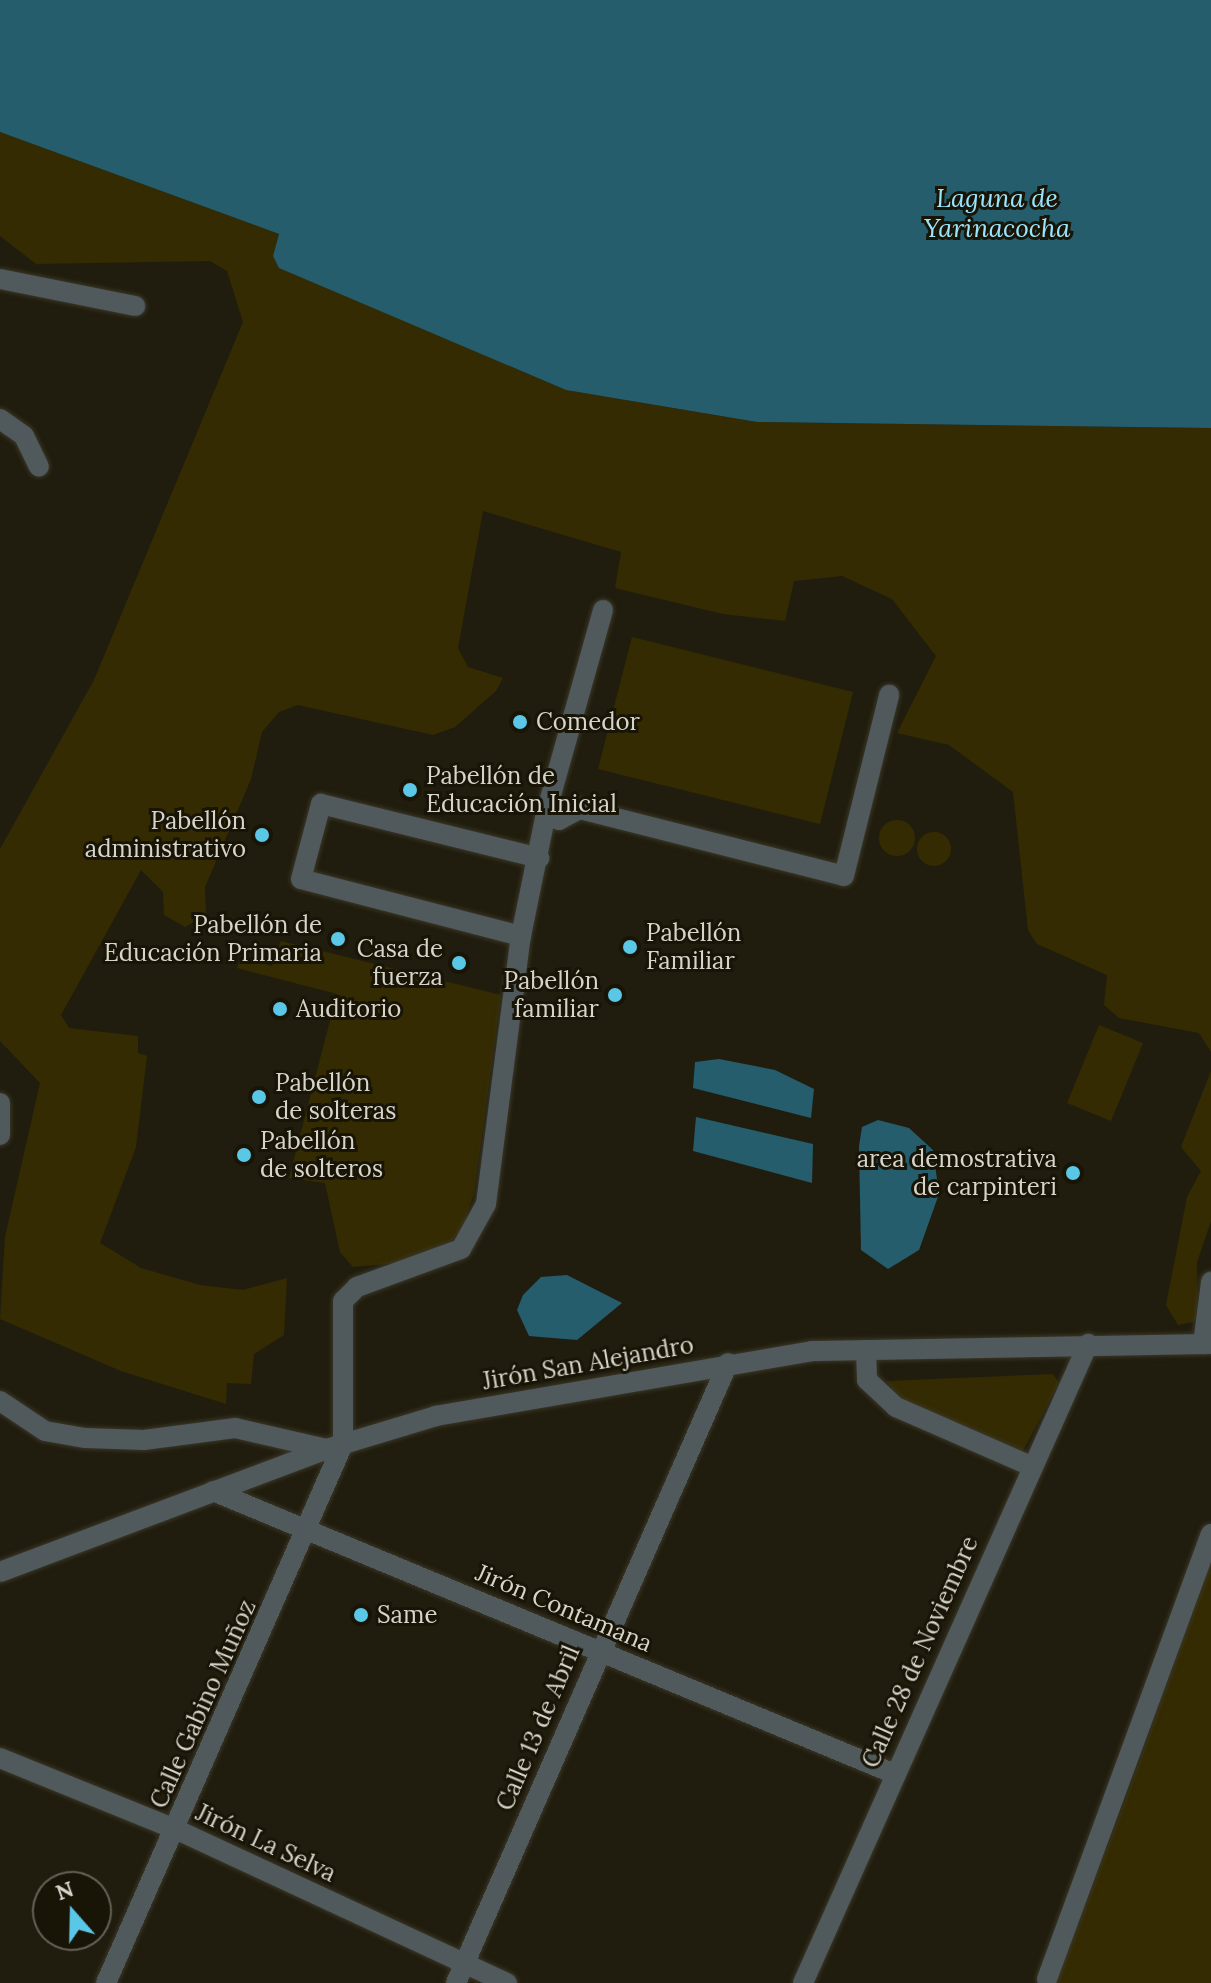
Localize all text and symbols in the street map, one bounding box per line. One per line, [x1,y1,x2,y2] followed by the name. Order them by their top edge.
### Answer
[924,182,1070,244] water label: Laguna de Yarinacocha
[536,708,640,736] place label: Comedor
[511,713,529,731] marker: Comedor
[426,762,617,818] place label: Pabellón de Educación Inicial
[401,781,419,799] marker: Pabellón de Educación Inicial
[85,807,246,863] place label: Pabellón administrativo
[253,826,271,844] marker: Pabellón administrativo
[104,911,322,967] place label: Pabellón de Educación Primaria
[646,919,741,975] place label: Pabellón Familiar
[329,930,347,948] marker: Pabellón de Educación Primaria
[357,935,443,991] place label: Casa de fuerza
[621,938,639,956] marker: Pabellón Familiar
[450,954,468,972] marker: Casa de fuerza
[504,967,599,1023] place label: Pabellón familiar
[606,986,624,1004] marker: Pabellón familiar
[296,995,401,1023] place label: Auditorio
[271,1000,289,1018] marker: Auditorio
[275,1069,396,1125] place label: Pabellón de solteras
[250,1088,268,1106] marker: Pabellón de solteras
[260,1127,383,1183] place label: Pabellón de solteros
[857,1145,1057,1201] place label: area demostrativa de carpinteri
[235,1146,253,1164] marker: Pabellón de solteros
[1064,1164,1082,1182] marker: area demostrativa de carpinteri
[480,1330,696,1396] street label: Jirón San Alejandro
[856,1532,984,1772] street label: Calle 28 de Noviembre
[472,1558,656,1658] street label: Jirón Contamana
[144,1595,262,1813] street label: Calle Gabino Muñoz
[377,1601,437,1629] place label: Same
[352,1606,370,1624] marker: Same
[490,1641,586,1815] street label: Calle 13 de Abril
[191,1798,341,1888] street label: Jirón La Selva
[32,1871,112,1951] north arrow
[52,1874,77,1906] text: N

